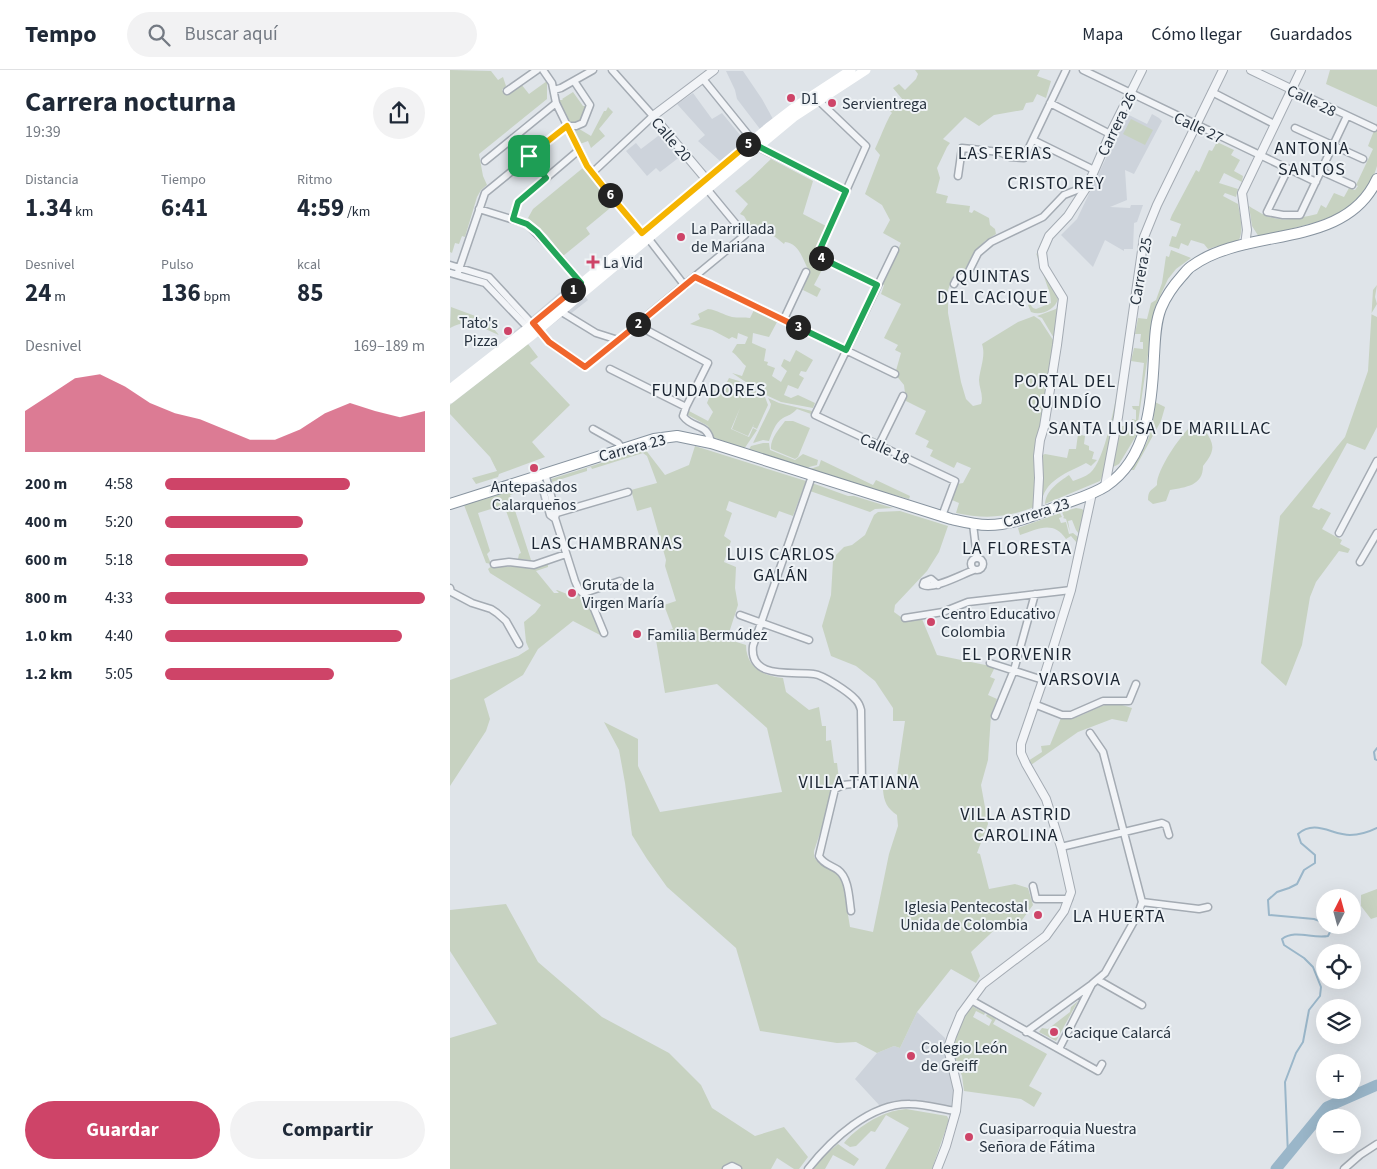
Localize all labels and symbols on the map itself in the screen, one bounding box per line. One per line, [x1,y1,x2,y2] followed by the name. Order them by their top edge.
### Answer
[1283,80,1340,122] street label: Calle 28
[801,88,819,110] place label: D1
[1092,89,1142,160] street label: Carrera 26
[785,92,797,104] marker: D1
[842,93,927,115] place label: Servientrega
[826,97,838,109] marker: Servientrega
[1170,107,1227,149] street label: Calle 27
[646,112,697,167] street label: Calle 20
[736,132,760,156] pin: 5
[508,135,550,177] pin
[1274,136,1350,182] district label: ANTONIA SANTOS
[958,141,1052,166] district label: LAS FERIAS
[1007,171,1105,196] district label: CRISTO REY
[598,182,622,208] pin: 6
[691,218,775,258] place label: La Parrillada de Mariana
[675,231,687,243] marker: La Parrillada de Mariana
[1124,236,1158,307] street label: Carrera 25
[808,246,834,270] pin: 4
[603,252,643,274] place label: La Vid
[587,256,599,268] marker: La Vid
[937,264,1049,310] district label: QUINTAS DEL CACIQUE
[560,278,586,302] pin: 1
[459,312,498,352] place label: Tato's Pizza
[626,312,650,336] pin: 2
[786,314,810,340] pin: 3
[502,325,514,337] marker: Tato's Pizza
[1014,369,1116,415] district label: PORTAL DEL QUINDÍO
[651,378,767,403] district label: FUNDADORES
[1048,416,1272,441] district label: SANTA LUISA DE MARILLAC
[596,428,668,467] street label: Carrera 23
[856,428,913,470] street label: Calle 18
[528,462,540,474] marker: Antepasados Calarqueños
[491,476,577,516] place label: Antepasados Calarqueños
[1000,492,1072,533] street label: Carrera 23
[531,531,683,556] district label: LAS CHAMBRANAS
[962,536,1072,561] district label: LA FLORESTA
[727,542,835,588] district label: LUIS CARLOS GALÁN
[582,574,665,614] place label: Gruta de la Virgen María
[566,587,578,599] marker: Gruta de la Virgen María
[941,603,1056,643] place label: Centro Educativo Colombia
[925,616,937,628] marker: Centro Educativo Colombia
[647,624,768,646] place label: Familia Bermúdez
[631,628,643,640] marker: Familia Bermúdez
[962,642,1072,667] district label: EL PORVENIR
[1039,667,1121,692] district label: VARSOVIA
[798,770,920,795] district label: VILLA TATIANA
[960,802,1072,848] district label: VILLA ASTRID CAROLINA
[1316,889,1361,934] north arrow
[900,896,1028,936] place label: Iglesia Pentecostal Unida de Colombia
[1073,904,1165,929] district label: LA HUERTA
[1032,909,1044,921] marker: Iglesia Pentecostal Unida de Colombia
[1064,1022,1171,1044] place label: Cacique Calarcá
[1048,1026,1060,1038] marker: Cacique Calarcá
[921,1037,1007,1077] place label: Colegio León de Greiff
[905,1050,917,1062] marker: Colegio León de Greiff
[979,1118,1137,1158] place label: Cuasiparroquia Nuestra Señora de Fátima
[963,1131,975,1143] marker: Cuasiparroquia Nuestra Señora de Fátima

